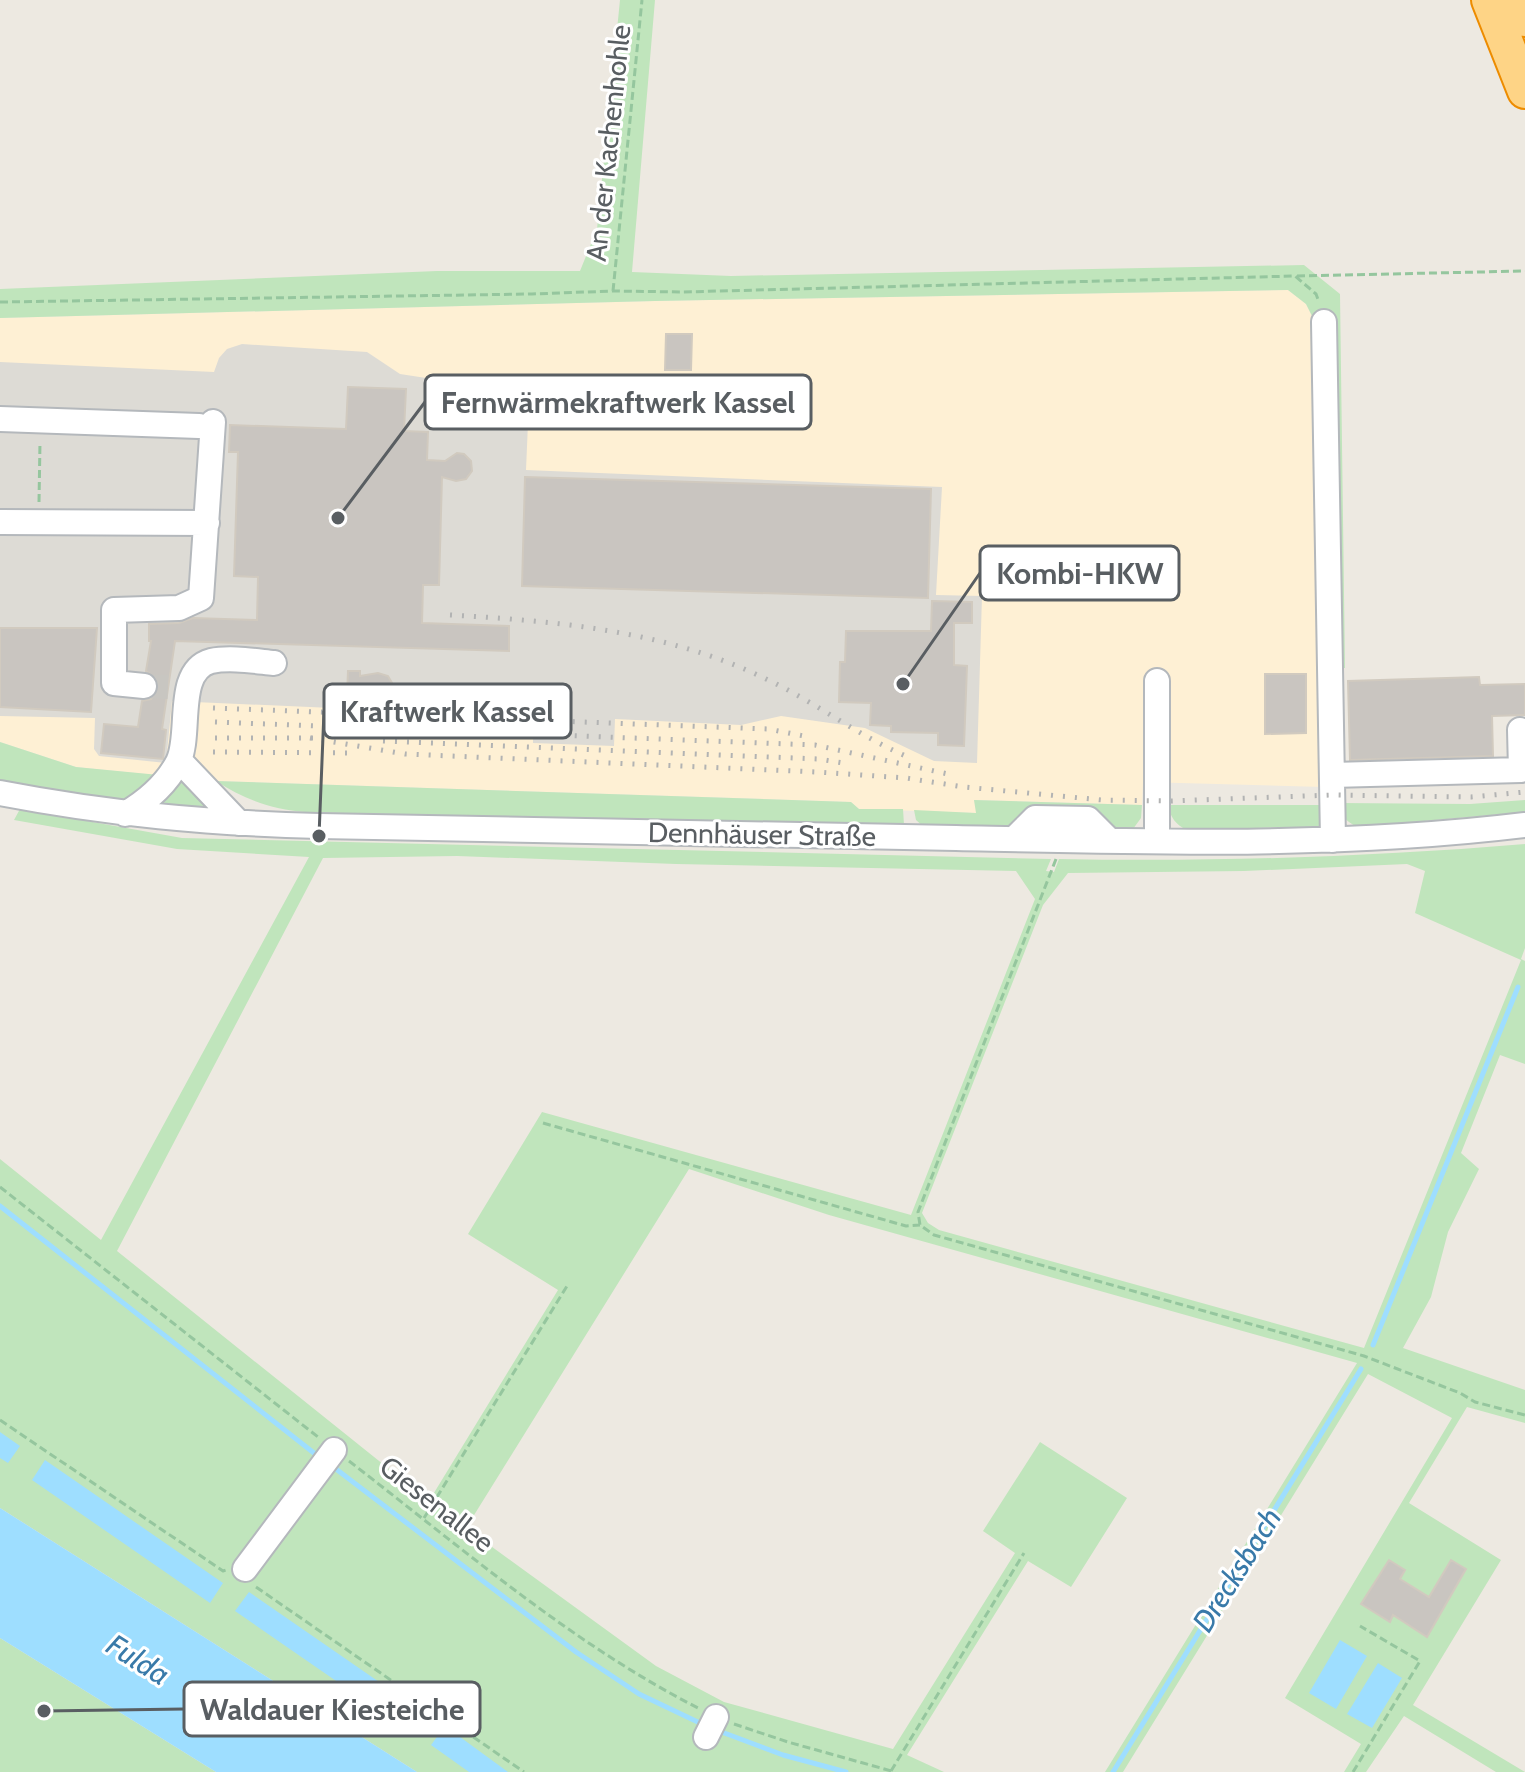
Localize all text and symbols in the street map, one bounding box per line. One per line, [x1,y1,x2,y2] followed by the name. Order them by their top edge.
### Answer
[579,23,637,263] street label: An der Kachenhohle
[425,375,811,429] callout: Fernwärmekraftwerk Kassel
[441,384,795,421] text: Fernwärmekraftwerk Kassel
[980,546,1179,600] callout: Kombi-HKW
[996,555,1164,592] text: Kombi-HKW
[324,684,571,738] callout: Kraftwerk Kassel
[340,693,554,730] text: Kraftwerk Kassel
[648,815,876,853] street label: Dennhäuser Straße
[373,1449,501,1559] street label: Giesenallee
[1184,1501,1289,1639] water label: Drecksbach
[100,1626,177,1693] water label: Fulda
[184,1682,480,1736] callout: Waldauer Kiesteiche
[200,1691,464,1728] text: Waldauer Kiesteiche

